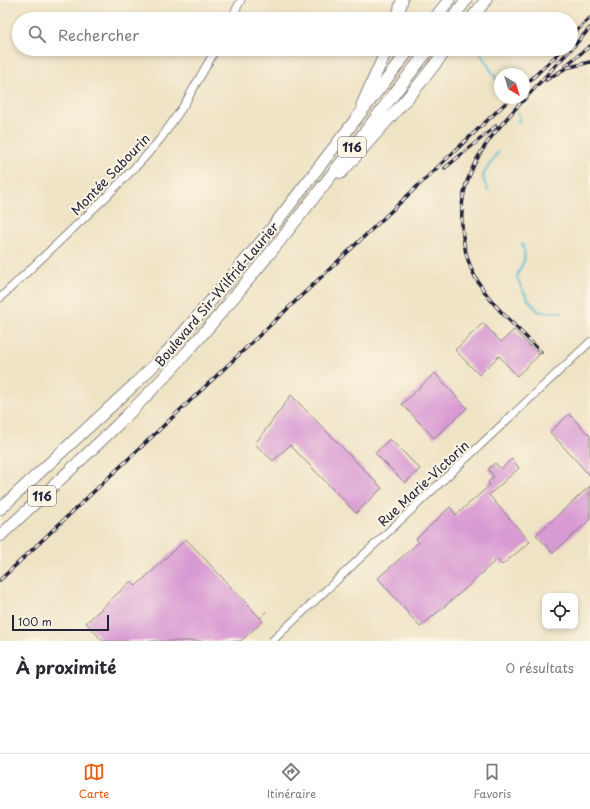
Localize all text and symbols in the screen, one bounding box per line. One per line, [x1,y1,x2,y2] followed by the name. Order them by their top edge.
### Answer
[12,12,578,56] search box
[26,23,48,45] icon: search
[58,23,139,46] text: Rechercher
[494,68,530,104] north arrow
[66,129,154,219] street label: Montée Sabourin
[338,137,366,157] road number: 116
[150,218,282,370] street label: Boulevard Sir-Wilfrid-Laurier
[373,436,473,530] street label: Rue Marie-Victorin
[28,486,56,506] road number: 116
[542,593,578,629] map controls
[542,593,578,629] button: locate
[12,613,109,632] scale bar
[18,613,52,630] text: 100 m
[16,654,116,680] text: À proximité
[506,658,574,677] text: 0 résultats
[79,761,109,802] tab: Carte
[267,761,316,802] tab: Itinéraire
[473,761,511,802] tab: Favoris

